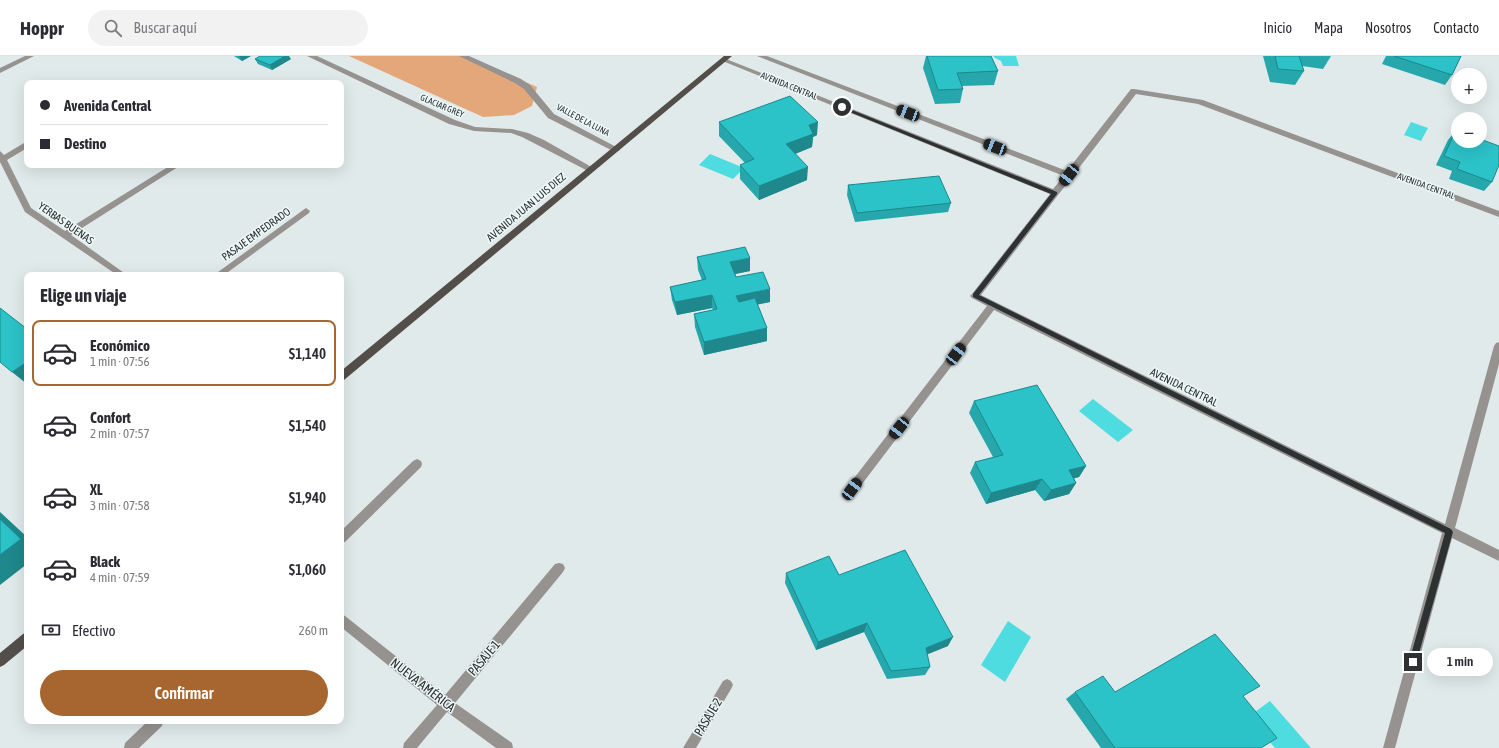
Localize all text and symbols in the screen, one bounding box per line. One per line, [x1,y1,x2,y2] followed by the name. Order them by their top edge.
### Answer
[88,10,368,46] search box
[20,17,64,39] text: Hoppr
[102,17,124,39] icon: search
[134,19,197,36] text: Buscar aquí
[1263,20,1292,36] text: Inicio
[1314,20,1343,36] text: Mapa
[1365,20,1411,36] text: Nosotros
[1433,20,1479,36] text: Contacto
[1451,68,1487,148] map controls
[1451,68,1487,104] button: +
[759,70,819,102] street label: AVENIDA CENTRAL
[419,92,465,120] street label: GLACIAR GREY
[64,97,151,114] text: Avenida Central
[833,98,851,116] route start
[555,102,612,138] street label: VALLE DE LA LUNA
[895,103,921,123] car
[1451,112,1487,148] button: −
[64,135,107,152] text: Destino
[982,137,1008,157] car
[1057,162,1081,188] car
[484,170,568,244] street label: AVENIDA JUAN LUIS DIEZ
[1396,171,1457,201] street label: AVENIDA CENTRAL
[36,200,96,247] street label: YERBAS BUENAS
[219,205,293,263] street label: PASAJE EMPEDRADO
[40,285,127,306] text: Elige un viaje
[42,335,78,371] icon: car
[90,337,150,354] text: Económico
[944,341,968,367] car
[289,345,326,362] text: $1,140
[90,354,150,369] text: 1 min · 07:56
[1148,365,1220,409] street label: AVENIDA CENTRAL
[42,407,78,443] icon: car
[90,409,131,426] text: Confort
[887,415,911,441] car
[289,417,326,434] text: $1,540
[90,426,150,441] text: 2 min · 07:57
[840,476,864,502] car
[42,479,78,515] icon: car
[90,481,103,498] text: XL
[289,489,326,506] text: $1,940
[90,498,150,513] text: 3 min · 07:58
[42,551,78,587] icon: car
[90,553,120,570] text: Black
[289,561,326,578] text: $1,060
[90,570,150,585] text: 4 min · 07:59
[40,619,62,641] icon: cash
[72,622,116,639] text: Efectivo
[299,623,328,638] text: 260 m
[465,637,503,679] street label: PASAJE 1
[1427,648,1493,676] callout: 1 min
[1404,653,1422,671] route end
[1447,654,1473,669] text: 1 min
[388,655,459,715] street label: NUEVA AMÉRICA
[40,670,328,716] button: Confirmar
[691,695,725,739] street label: PASAJE 2

